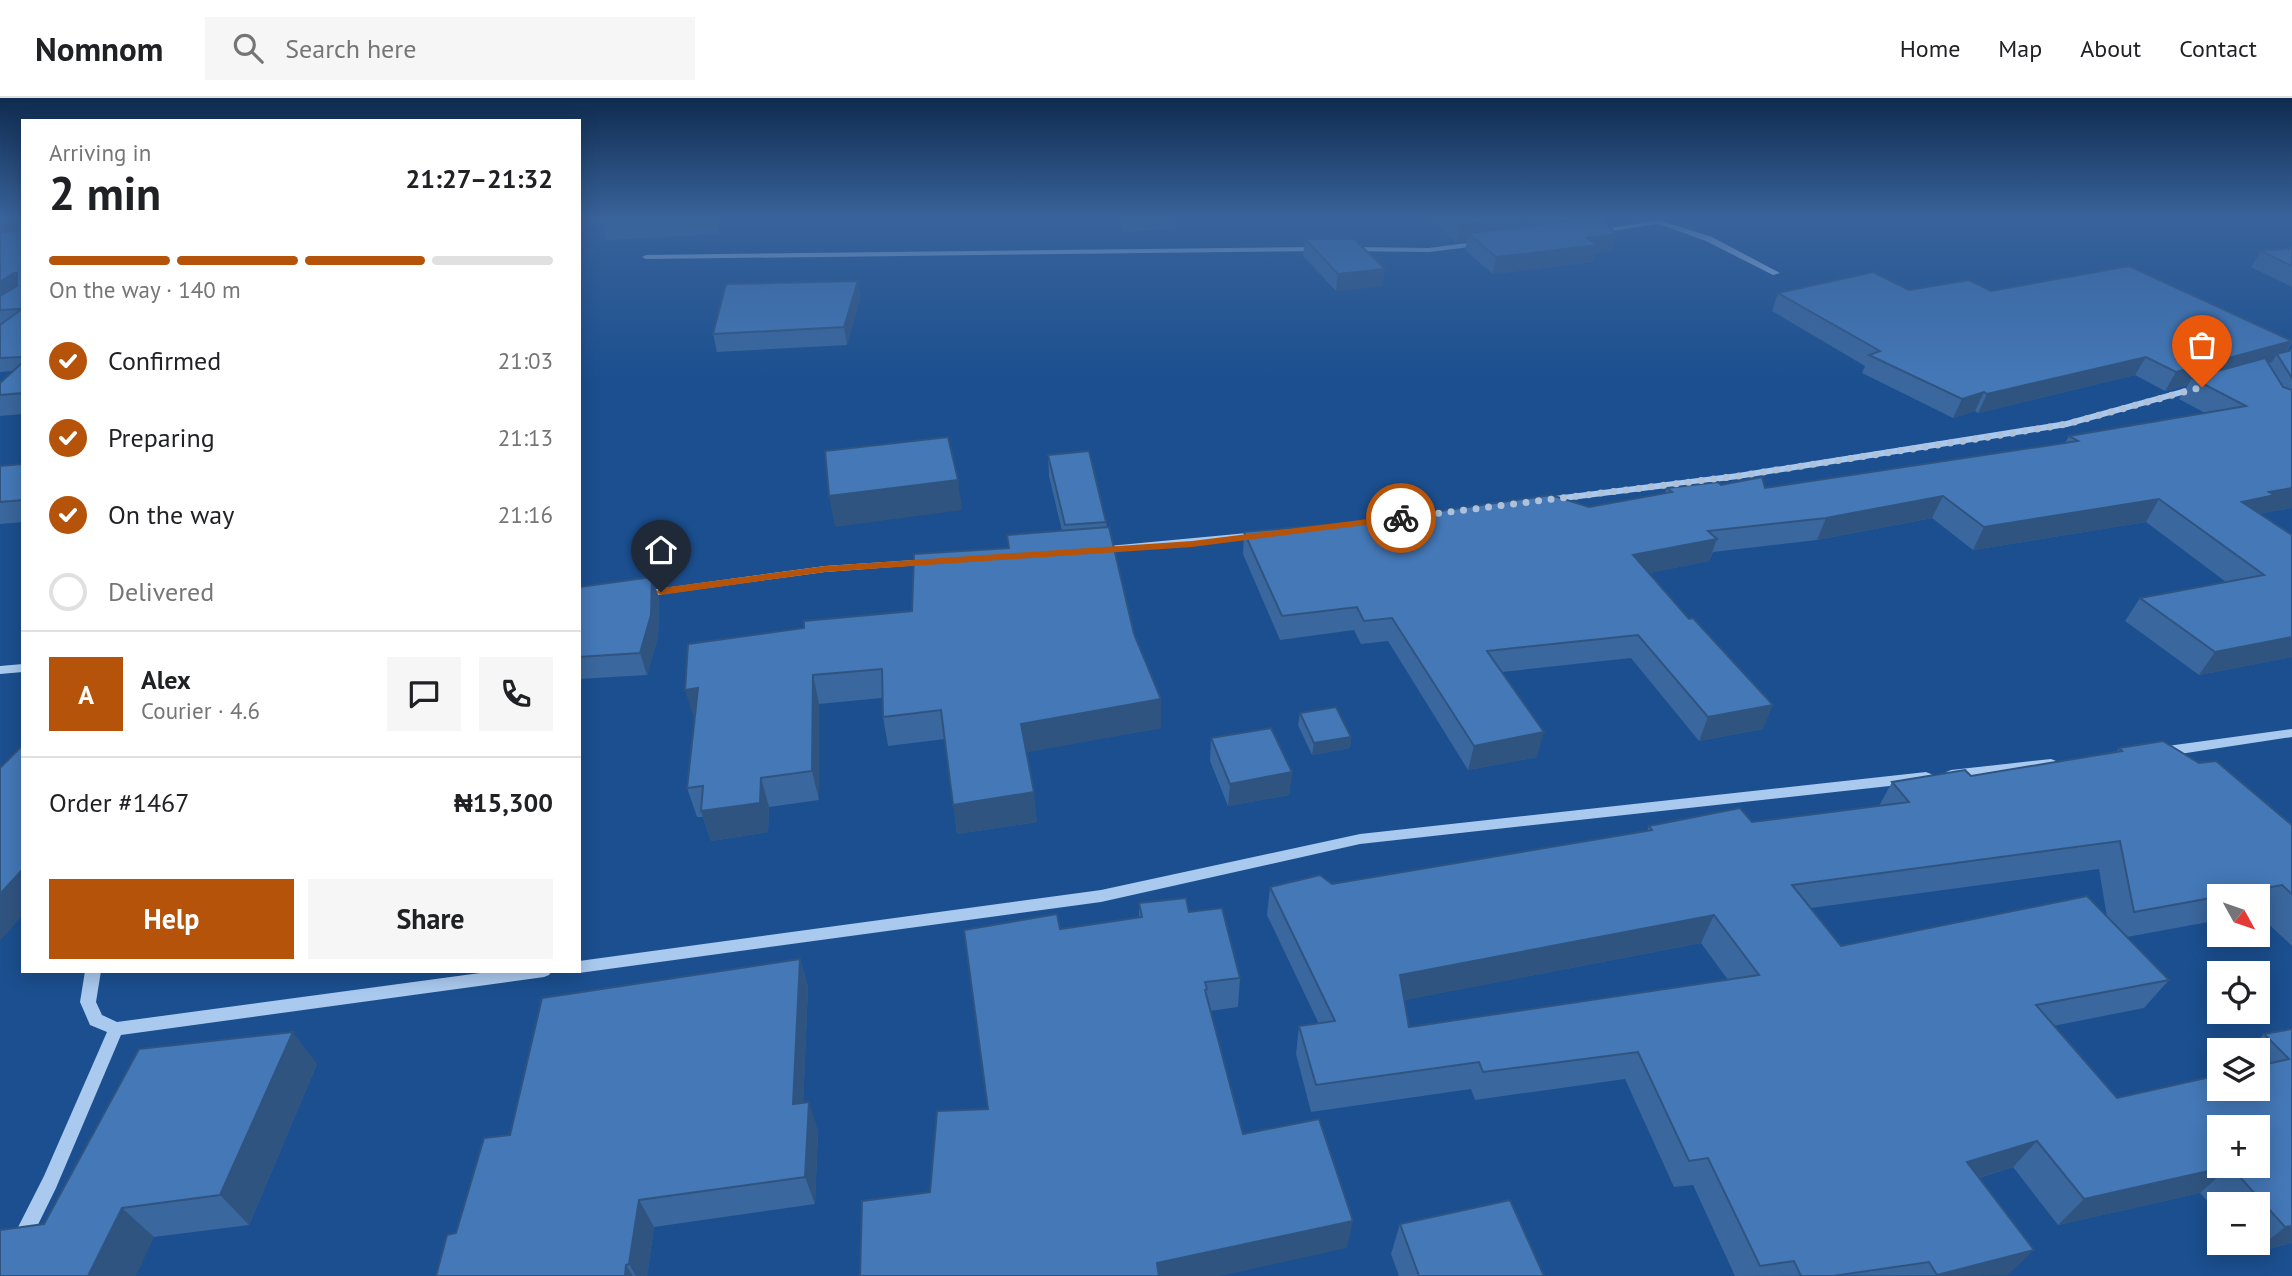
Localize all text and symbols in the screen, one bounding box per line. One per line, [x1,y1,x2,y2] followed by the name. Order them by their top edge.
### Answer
[205,17,695,80] search box
[35,27,163,70] text: Nomnom
[229,29,267,67] icon: search
[285,32,416,65] text: Search here
[1900,33,1960,64] text: Home
[1998,33,2042,64] text: Map
[2080,33,2141,64] text: About
[2179,33,2257,64] text: Contact
[49,138,151,167] text: Arriving in
[406,162,553,195] text: 21:27–21:32
[49,163,161,223] text: 2 min
[49,275,241,304] text: On the way · 140 m
[2172,315,2232,387] pin
[2183,326,2221,364] icon: bag
[49,342,87,380] icon: check
[108,344,221,377] text: Confirmed
[498,346,553,375] text: 21:03
[49,419,87,457] icon: check
[108,421,215,454] text: Preparing
[498,423,553,452] text: 21:13
[1366,483,1436,553] courier
[49,496,87,534] icon: check
[108,498,234,531] text: On the way
[1382,499,1420,537] icon: bike
[498,500,553,529] text: 21:16
[631,520,691,592] pin
[642,531,680,569] icon: home
[108,575,214,608] text: Delivered
[387,657,461,731] button: chat
[479,657,553,731] button: phone
[141,663,191,696] text: Alex
[78,678,94,711] text: A
[141,696,260,725] text: Courier · 4.6
[49,786,189,819] text: Order #1467
[454,786,553,819] text: ₦15,300
[49,879,294,959] button: Help
[308,879,553,959] button: Share
[2207,884,2270,947] north arrow
[2207,884,2270,1255] map controls
[2207,961,2270,1024] button: locate
[2207,1038,2270,1101] button: layers
[2207,1115,2270,1178] button: +
[2207,1192,2270,1255] button: −

